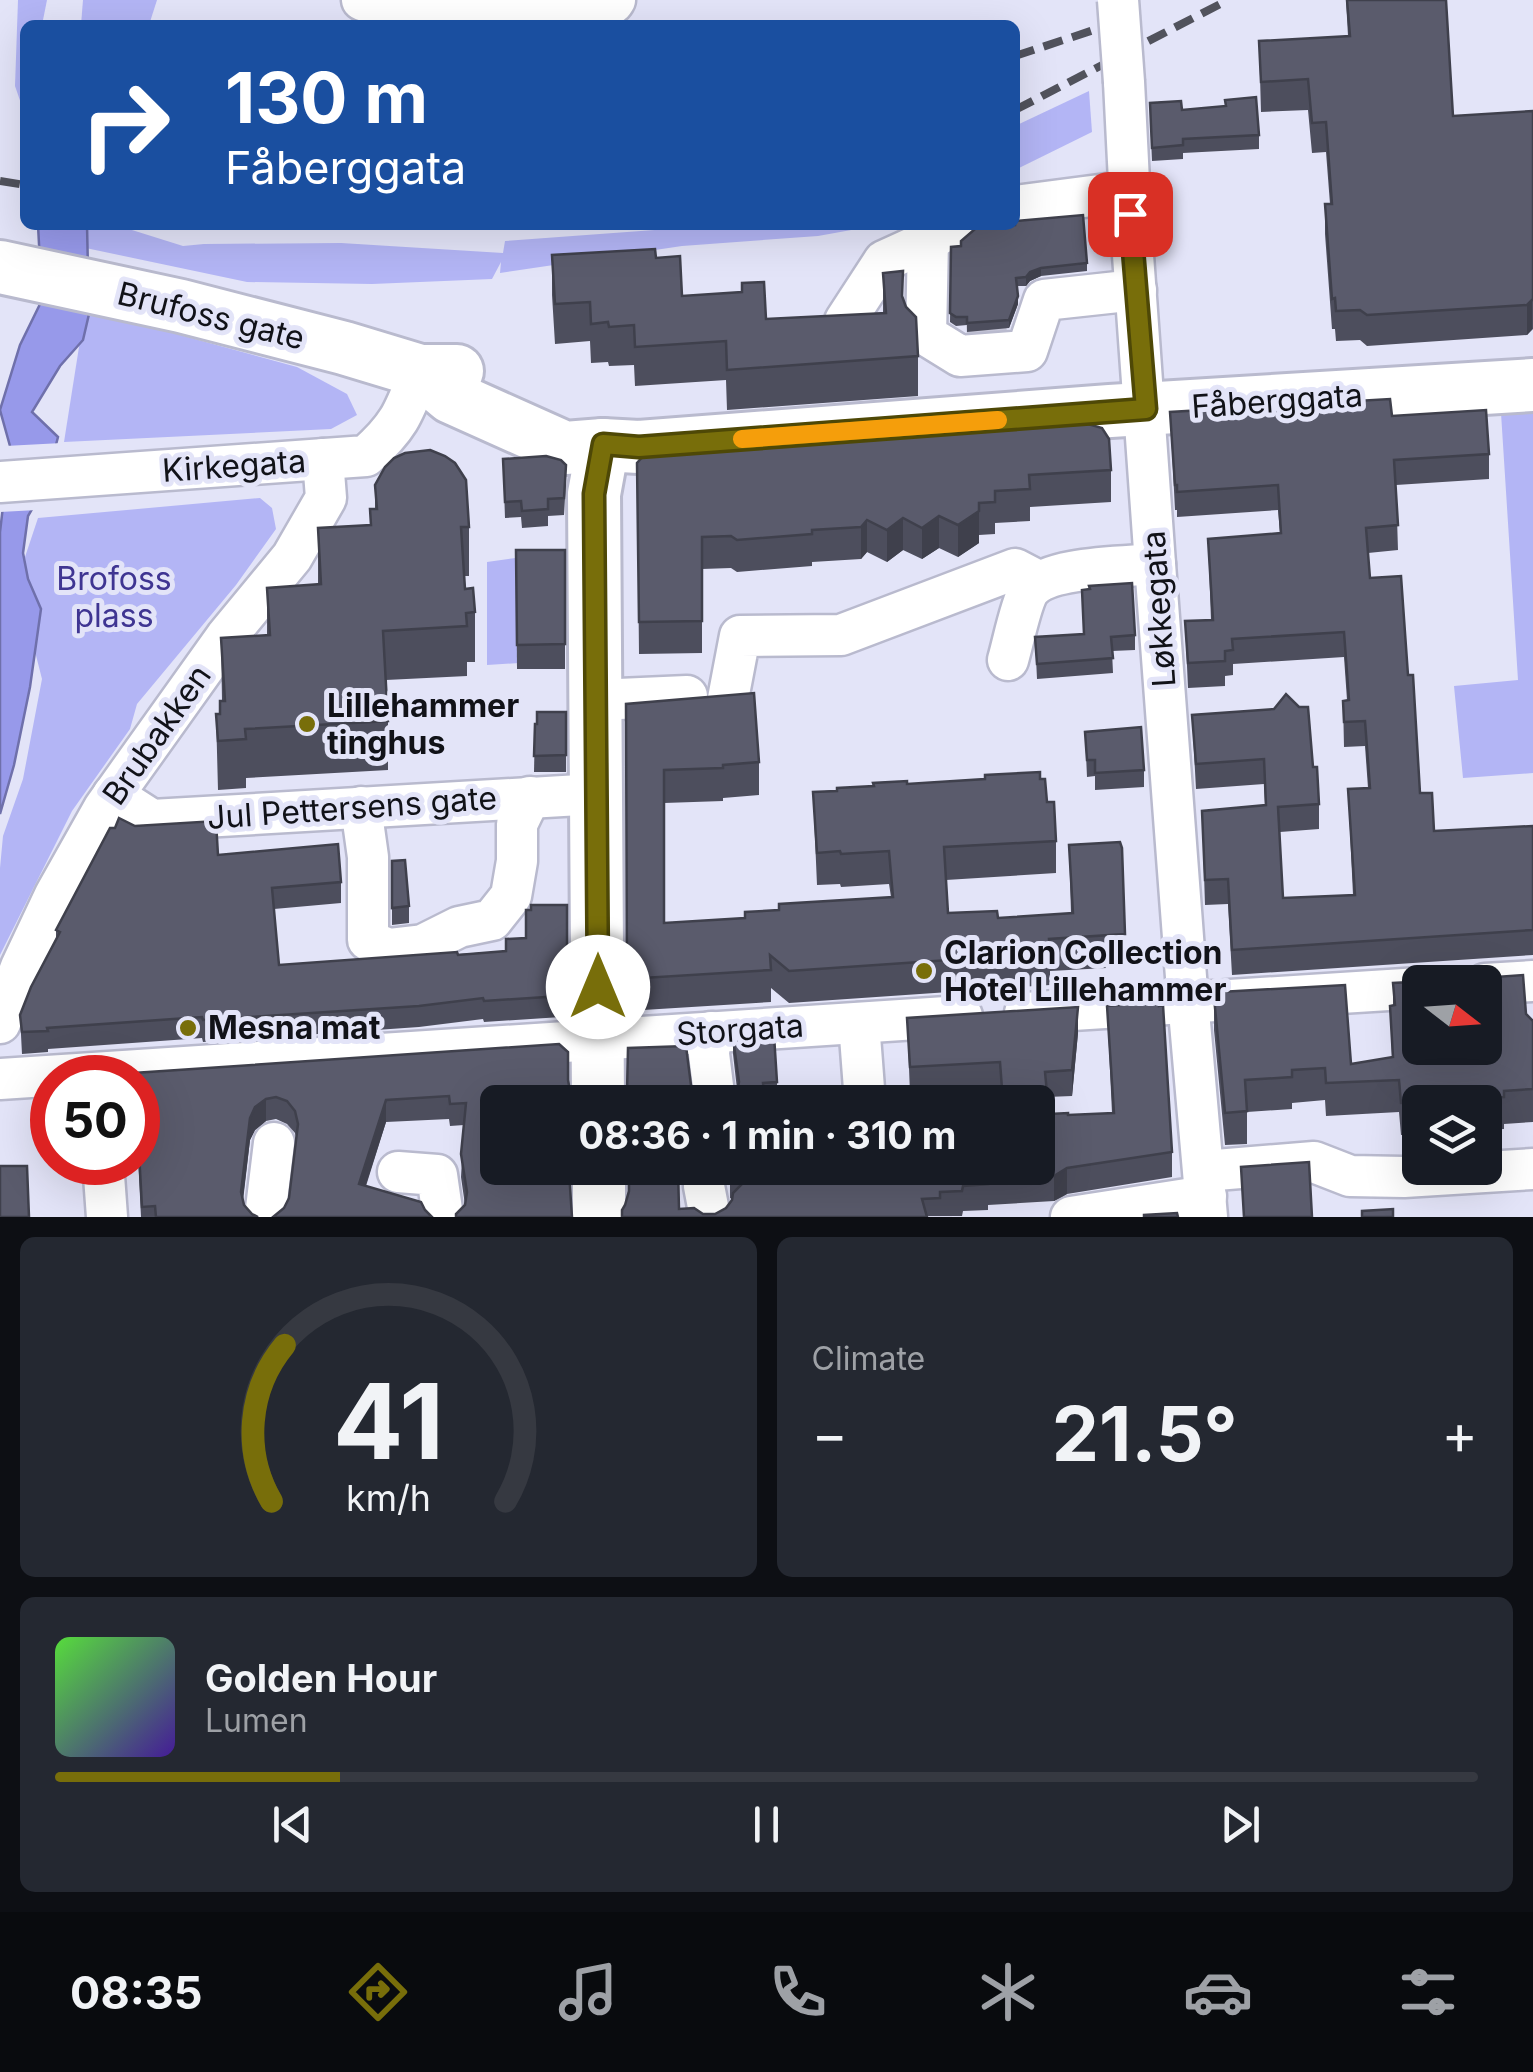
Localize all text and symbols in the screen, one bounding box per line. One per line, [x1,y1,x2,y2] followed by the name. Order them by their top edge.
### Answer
[225,55,428,140] text: 130 m
[60,60,190,190] icon: right
[225,140,466,195] text: Fåberggata
[1088,172,1173,257] pin
[1103,187,1158,242] icon: arrive
[114,273,309,358] street label: Brufoss gate
[1190,375,1364,426] street label: Fåberggata
[161,441,307,490] street label: Kirkegata
[1134,530,1183,688] street label: Løkkegata
[56,559,172,635] park label: Brofoss plass
[94,657,219,812] street label: Brubakken
[327,686,519,762] place label: Lillehammer tinghus
[296,713,318,735] marker: Lillehammer tinghus
[206,778,498,837] street label: Jul Pettersens gate
[944,933,1226,1009] place label: Clarion Collection Hotel Lillehammer
[546,935,650,1039] position arrow
[913,960,935,982] marker: Clarion Collection Hotel Lillehammer
[1402,965,1502,1065] north arrow
[1402,965,1502,1185] map controls
[675,1006,805,1053] street label: Storgata
[208,1008,381,1047] place label: Mesna mat
[177,1017,199,1039] marker: Mesna mat
[30,1055,160,1185] speed limit sign: 50
[1402,1085,1502,1185] button: layers
[579,1112,956,1158] text: 08:36 · 1 min · 310 m
[812,1339,925,1378] text: Climate
[333,1358,444,1484] text: 41
[1052,1388,1238,1479] text: 21.5°
[812,1401,848,1467] text: −
[1442,1401,1478,1467] text: +
[346,1476,431,1520] text: km/h
[205,1655,437,1701] text: Golden Hour
[205,1701,308,1740] text: Lumen
[265,1797,320,1852] icon: previous
[739,1797,794,1852] icon: pause
[1213,1797,1268,1852] icon: next
[343,1957,413,2027] icon: directions
[553,1957,623,2027] icon: music
[763,1957,833,2027] icon: phone
[973,1957,1043,2027] icon: climate
[1183,1957,1253,2027] icon: car
[1393,1957,1463,2027] icon: filters
[70,1965,203,2020] text: 08:35

